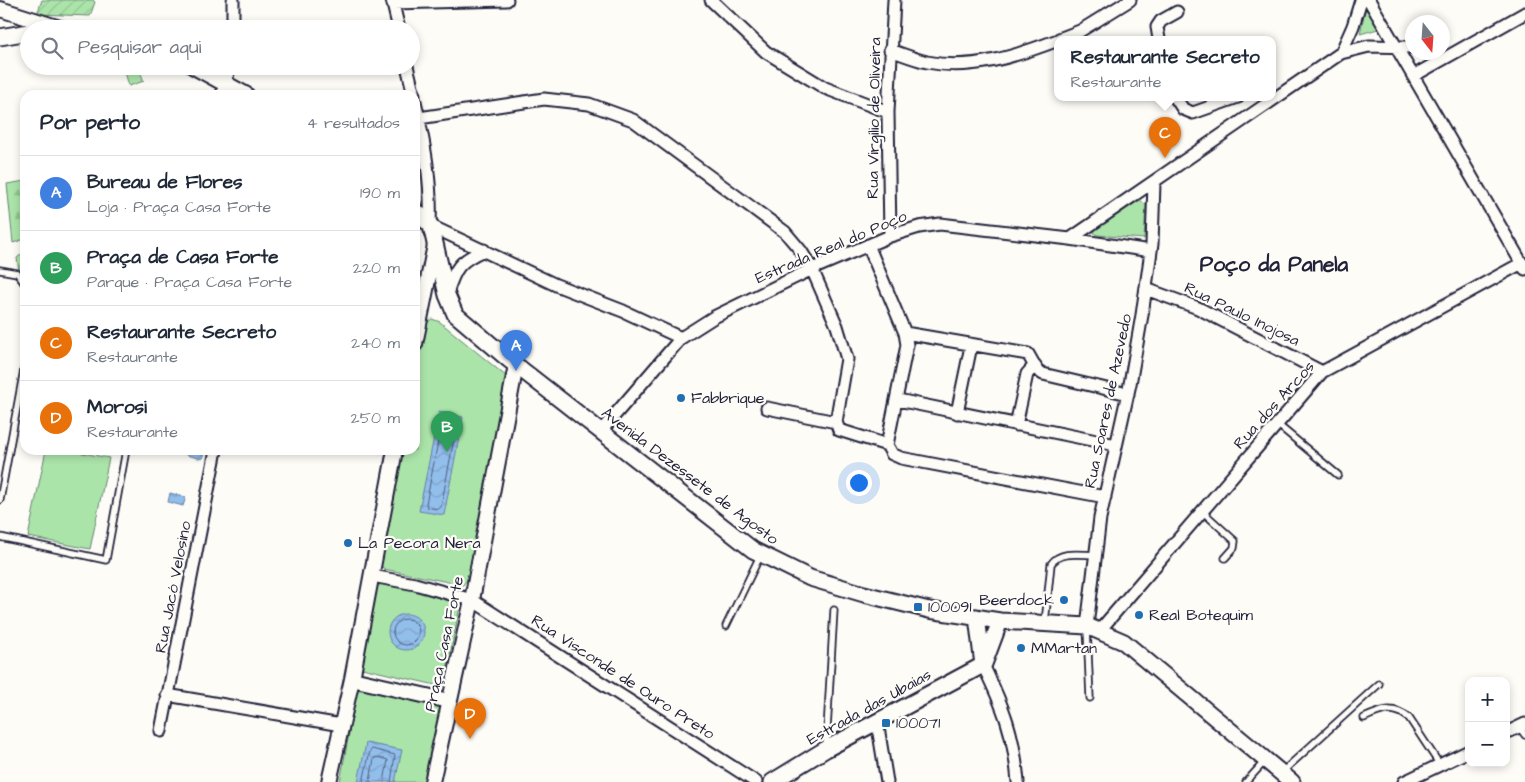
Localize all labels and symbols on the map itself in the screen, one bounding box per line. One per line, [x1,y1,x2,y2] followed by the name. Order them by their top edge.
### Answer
[1405,15,1450,60] north arrow
[862,37,887,199] street label: Rua Virgílio de Oliveira
[1149,117,1181,158] pin: C
[752,205,910,289] street label: Estrada Real do Poço
[1200,250,1349,279] district label: Poço da Panela
[1181,277,1303,351] street label: Rua Paulo Inojosa
[1079,312,1137,490] street label: Rua Soares de Azevedo
[500,330,532,371] pin: A
[1228,356,1320,454] street label: Rua dos Arcos
[691,387,765,409] place label: Fabbrique
[675,392,687,404] marker: Fabbrique
[596,402,783,551] street label: Avenida Dezessete de Agosto
[431,411,463,452] pin: B
[846,470,872,496] your location
[149,519,197,655] street label: Rua Jacó Velosino
[358,532,481,554] place label: La Pecora Nera
[342,537,354,549] marker: La Pecora Nera
[419,574,469,714] street label: Praça Casa Forte
[979,589,1054,611] place label: Beerdock
[1058,594,1070,606] marker: Beerdock
[928,596,971,618] place label: 100091
[912,601,924,613] marker: 100091
[1149,604,1253,626] place label: Real Botequim
[527,609,719,745] street label: Rua Visconde de Ouro Preto
[1133,609,1145,621] marker: Real Botequim
[1031,637,1097,659] place label: MMartan
[1015,642,1027,654] marker: MMartan
[803,664,935,750] street label: Estrada das Ubaias
[454,698,486,739] pin: D
[896,712,940,734] place label: 100071
[880,717,892,729] marker: 100071

